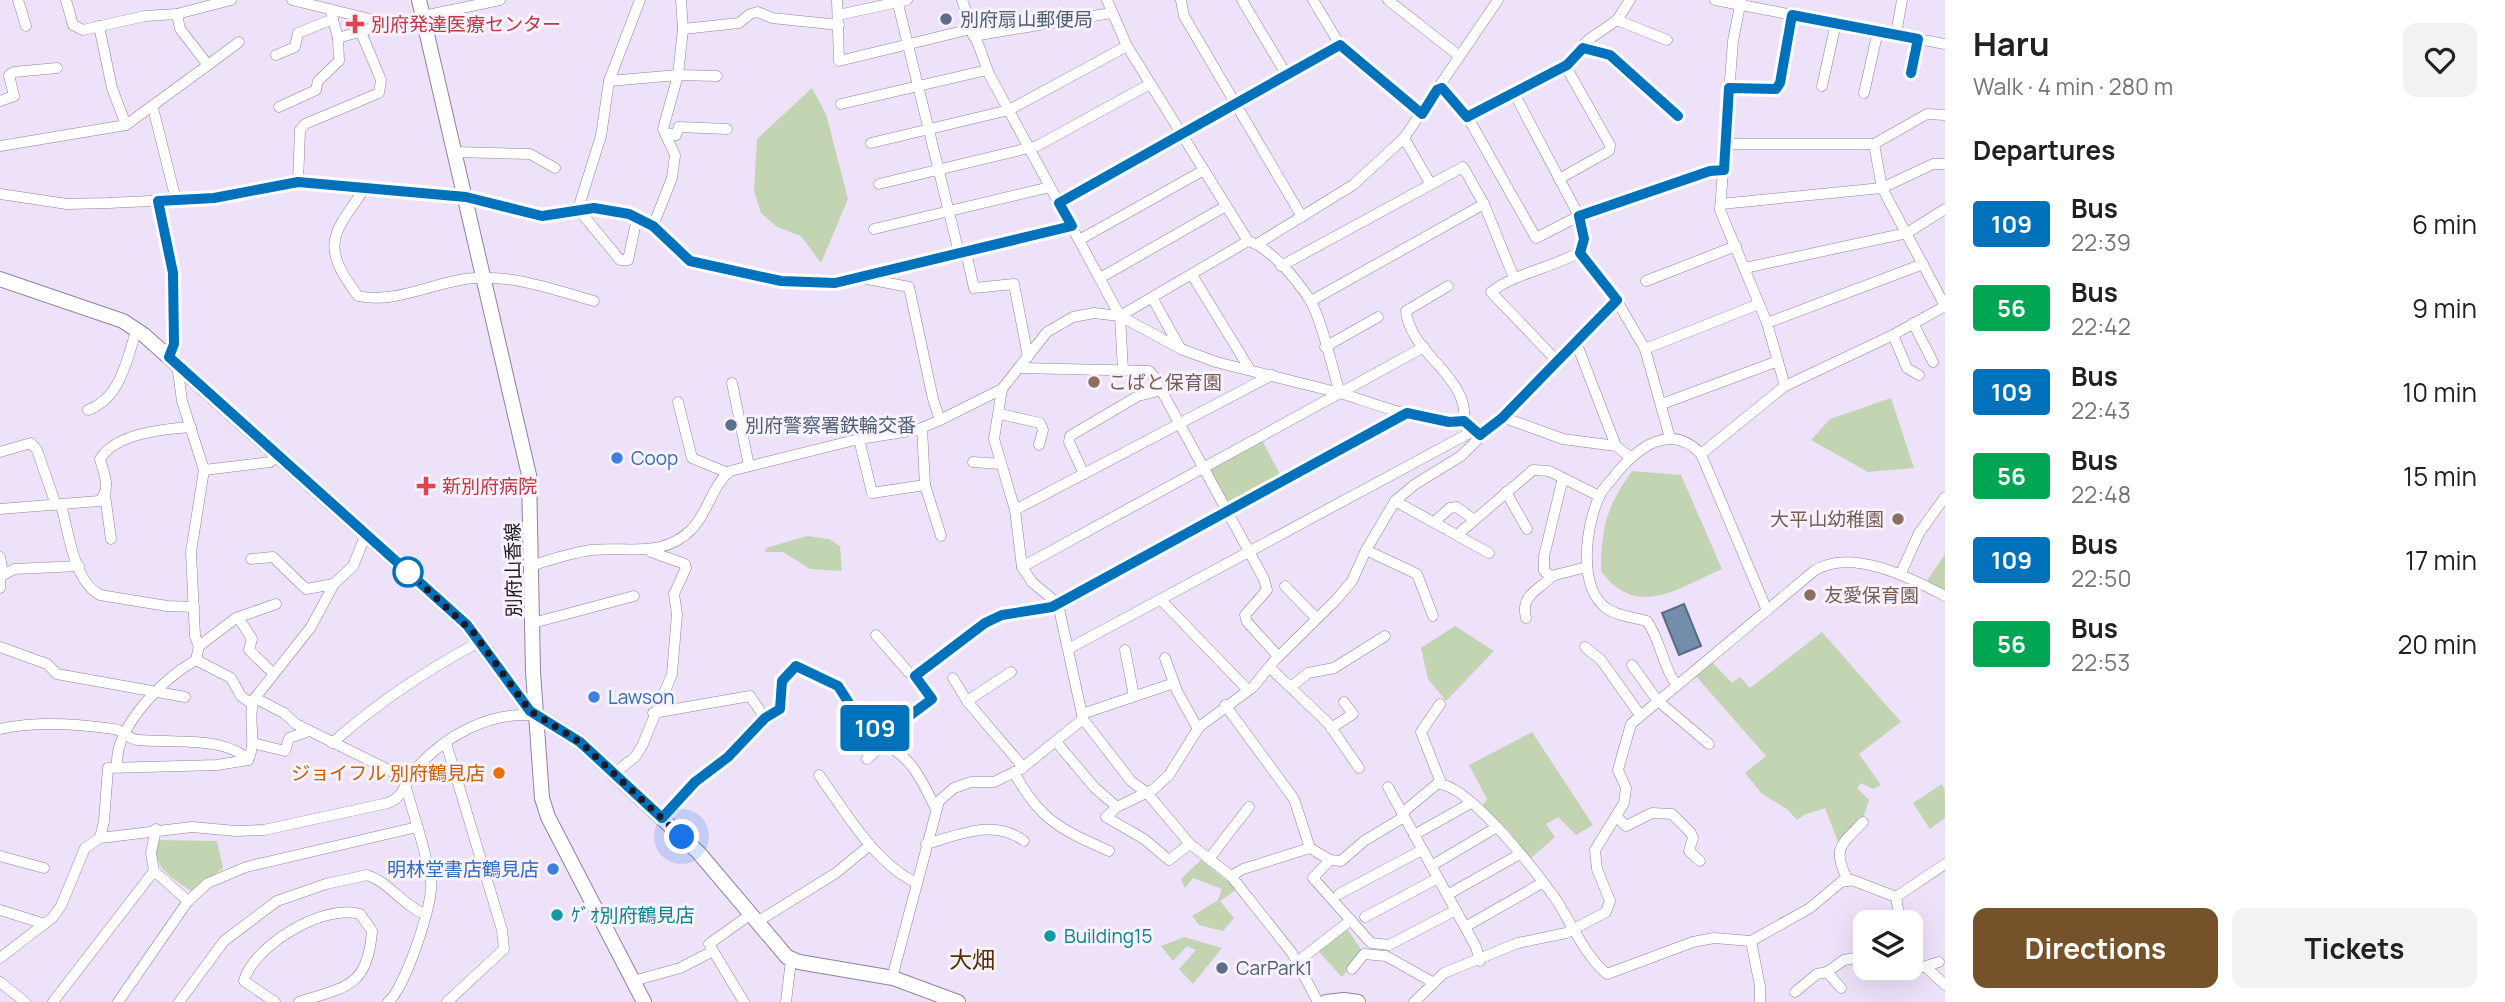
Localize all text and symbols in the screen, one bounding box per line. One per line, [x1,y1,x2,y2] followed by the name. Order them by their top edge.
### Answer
[960,6,1093,32] place label: 別府扇山郵便局
[371,11,561,37] place label: 別府発達医療センター
[938,11,954,27] marker: 別府扇山郵便局
[345,14,365,34] marker: 別府発達医療センター
[1973,21,2050,66] text: Haru
[2403,23,2477,97] button: heart
[1973,70,2173,102] text: Walk · 4 min · 280 m
[1973,132,2115,168] text: Departures
[2071,190,2118,226] text: Bus
[2412,206,2477,242] text: 6 min
[1991,207,2032,240] text: 109
[2071,226,2131,258] text: 22:39
[2071,274,2118,310] text: Bus
[2412,290,2477,326] text: 9 min
[1997,291,2026,324] text: 56
[2071,310,2131,342] text: 22:42
[2071,358,2118,394] text: Bus
[1108,369,1222,395] place label: こばと保育園
[1086,374,1102,390] marker: こばと保育園
[2402,374,2477,410] text: 10 min
[1991,375,2032,408] text: 109
[2071,394,2130,426] text: 22:43
[745,412,916,438] place label: 別府警察署鉄輪交番
[723,417,739,433] marker: 別府警察署鉄輪交番
[2071,442,2118,478] text: Bus
[631,445,678,471] place label: Coop
[609,450,625,466] marker: Coop
[2403,458,2477,494] text: 15 min
[1997,459,2026,492] text: 56
[442,473,537,499] place label: 新別府病院
[416,476,436,496] marker: 新別府病院
[2071,478,2131,510] text: 22:48
[1770,506,1884,532] place label: 大平山幼稚園
[1890,511,1906,527] marker: 大平山幼稚園
[499,522,527,618] street label: 別府山香線
[2071,526,2118,562] text: Bus
[2405,542,2477,578] text: 17 min
[1991,543,2032,576] text: 109
[393,557,423,587] unlabelled marker
[2071,562,2131,594] text: 22:50
[1824,582,1919,608] place label: 友愛保育園
[1802,587,1818,603] marker: 友愛保育園
[2071,610,2118,646] text: Bus
[2398,626,2477,662] text: 20 min
[1997,627,2026,660] text: 56
[2071,646,2130,678] text: 22:53
[608,684,675,710] place label: Lawson
[586,689,602,705] marker: Lawson
[835,705,915,751] line badge: 109
[854,711,896,744] text: 109
[291,760,485,786] place label: ジョイフル 別府鶴見店
[491,765,507,781] marker: ジョイフル 別府鶴見店
[664,819,699,854] your location
[387,856,539,882] place label: 明林堂書店鶴見店
[545,861,561,877] marker: 明林堂書店鶴見店
[571,902,695,928] place label: ｹﾞｵ別府鶴見店
[549,907,565,923] marker: ｹﾞｵ別府鶴見店
[1973,908,2218,988] button: Directions
[2232,908,2477,988] button: Tickets
[1853,910,1923,980] map controls
[1853,910,1923,980] button: layers
[1064,923,1152,949] place label: Building15
[1042,928,1058,944] marker: Building15
[949,943,995,975] district label: 大畑
[1236,955,1312,981] place label: CarPark1
[1214,960,1230,976] marker: CarPark1

